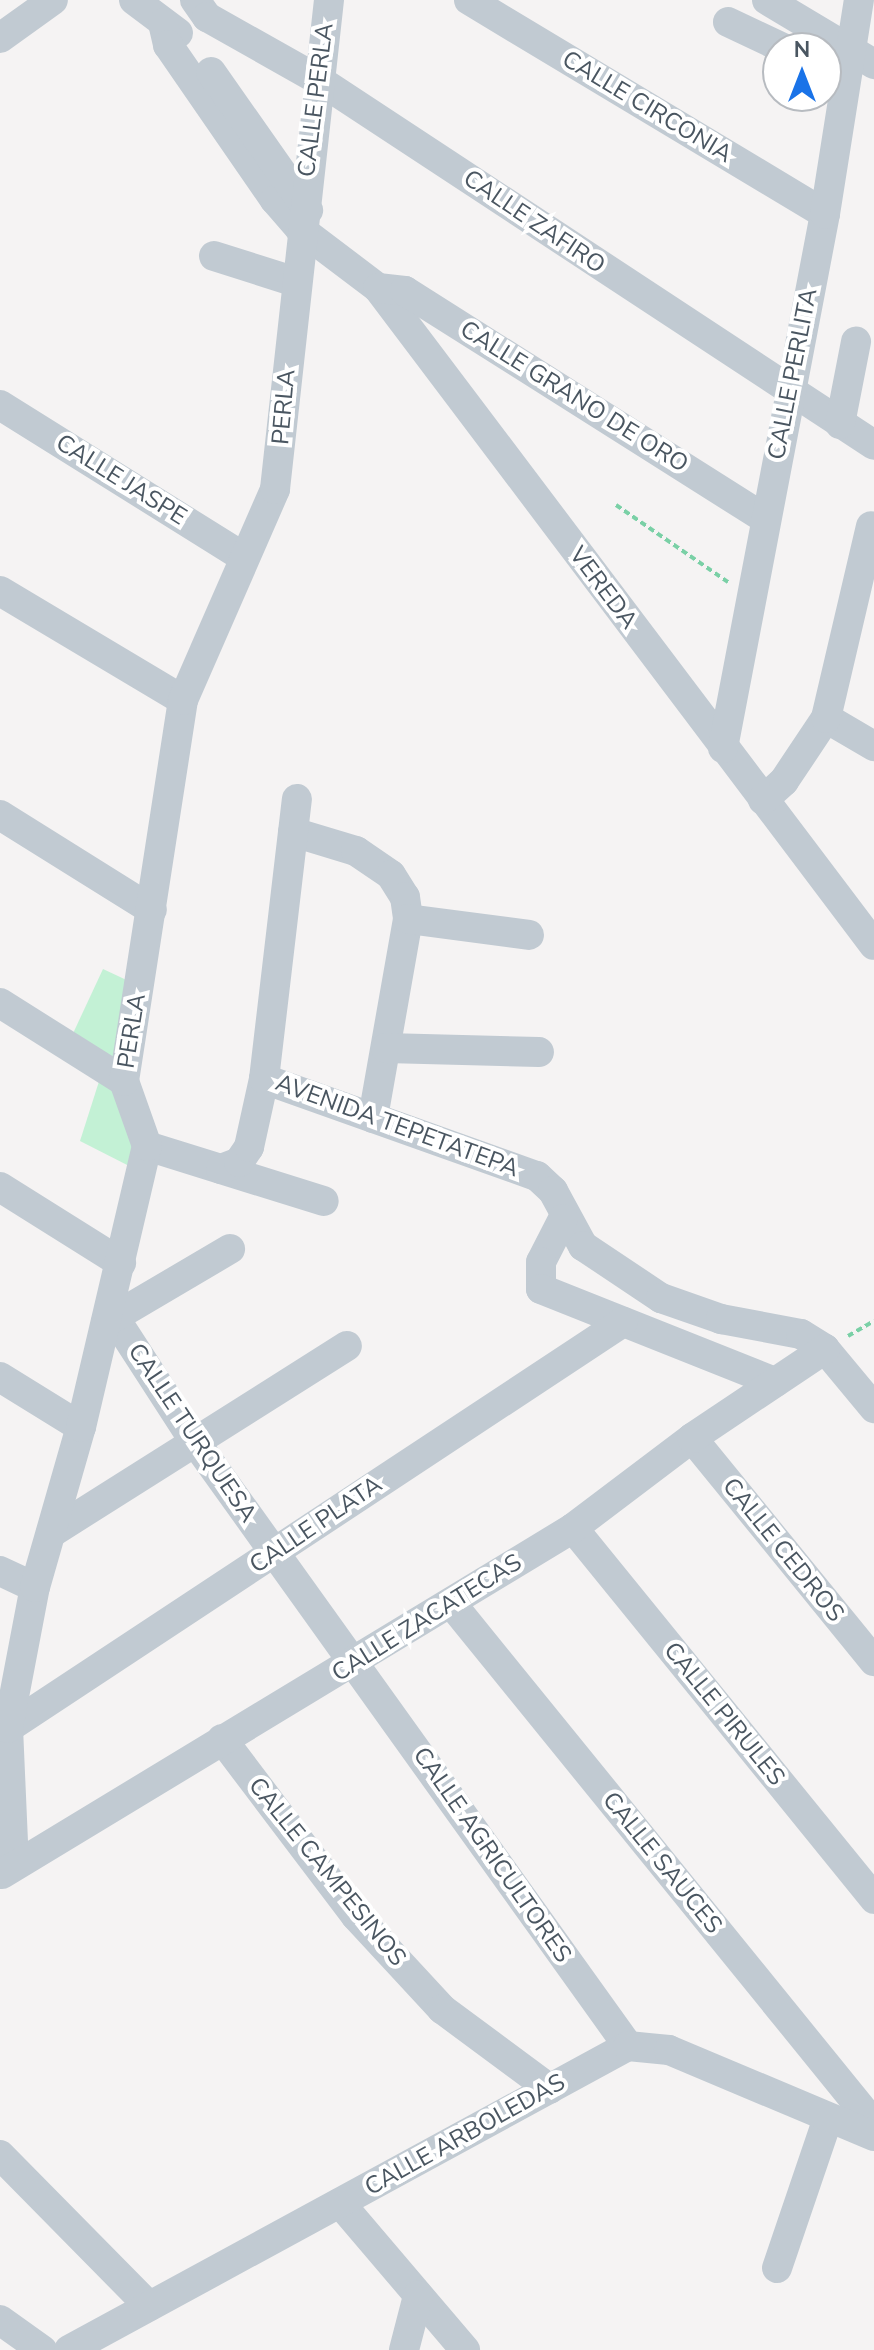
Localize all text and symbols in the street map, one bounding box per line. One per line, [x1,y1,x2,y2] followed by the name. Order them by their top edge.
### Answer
[292,21,340,179] street label: CALLE PERLA
[762,32,842,112] north arrow
[794,35,810,65] text: N
[557,45,737,169] street label: CALLE CIRCONIA
[458,164,610,280] street label: CALLE ZAFIRO
[762,286,824,462] street label: CALLE PERLITA
[455,315,693,479] street label: CALLE GRANO DE ORO
[266,368,302,446] street label: PERLA
[50,428,192,532] street label: CALLE JASPE
[563,541,643,635] street label: VEREDA
[112,992,152,1070] street label: PERLA
[271,1069,523,1183] street label: AVENIDA TEPETATEPA
[122,1338,262,1528] street label: CALLE TURQUESA
[245,1470,387,1580] street label: CALLE PLATA
[716,1472,850,1628] street label: CALLE CEDROS
[327,1548,527,1688] street label: CALLE ZACATECAS
[657,1637,791,1791] street label: CALLE PIRULES
[407,1742,577,1968] street label: CALLE AGRICULTORES
[242,1772,412,1972] street label: CALLE CAMPESINOS
[596,1786,728,1940] street label: CALLE SAUCES
[360,2068,570,2202] street label: CALLE ARBOLEDAS

